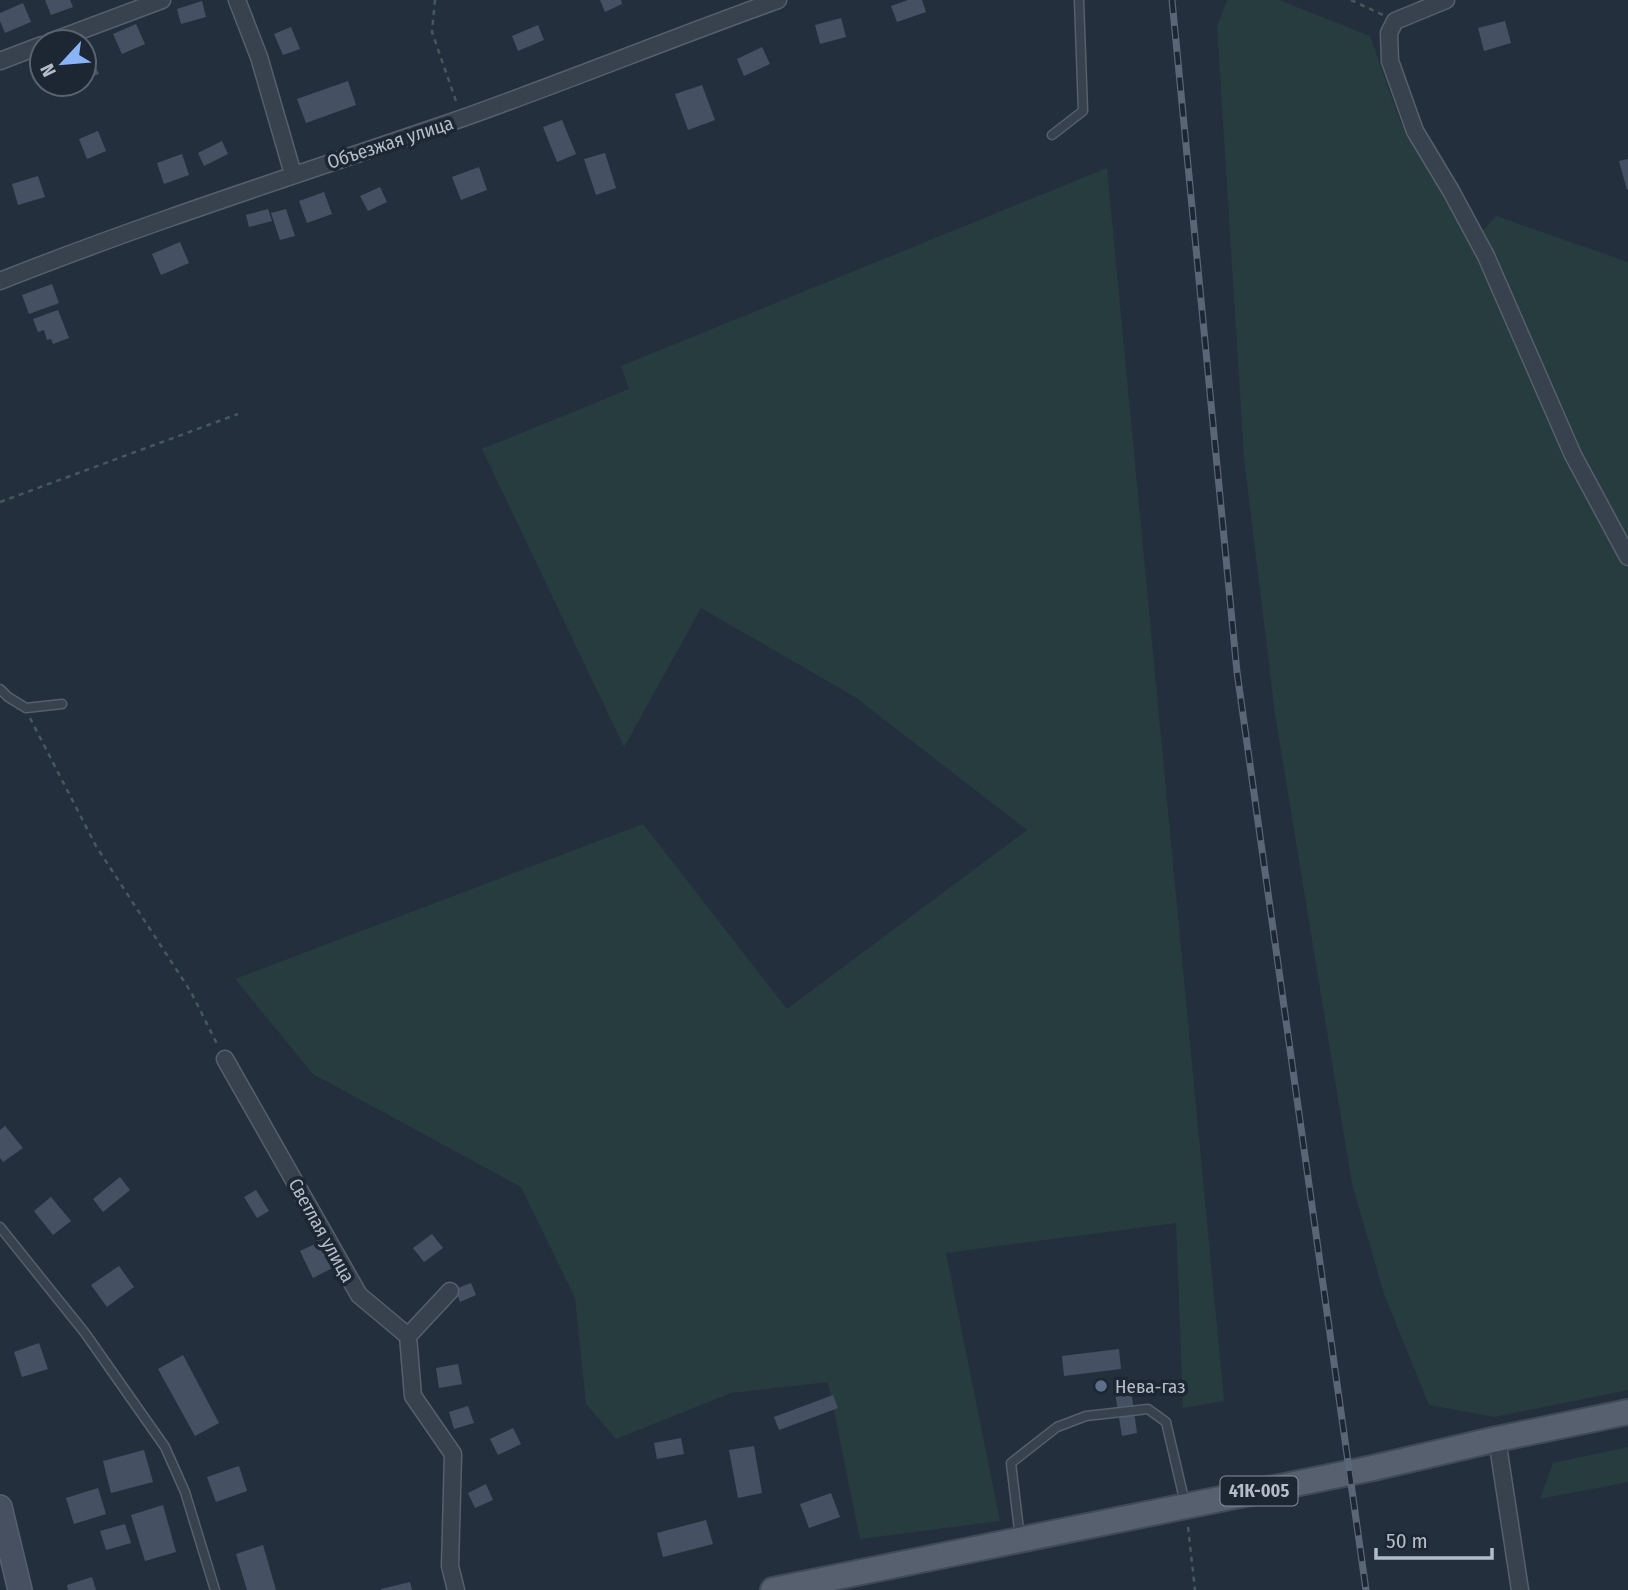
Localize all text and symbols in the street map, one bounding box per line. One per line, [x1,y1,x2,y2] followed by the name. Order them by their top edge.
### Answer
[28,28,98,98] north arrow
[35,60,61,80] text: N
[324,111,456,174] street label: Объезжая улица
[284,1174,360,1286] street label: Светлая улица
[1115,1375,1186,1398] place label: Нева-газ
[1093,1378,1109,1394] marker: Нева-газ
[1220,1476,1298,1506] road number: 41К-005
[1376,1516,1492,1560] scale bar
[1386,1528,1428,1554] text: 50 m

